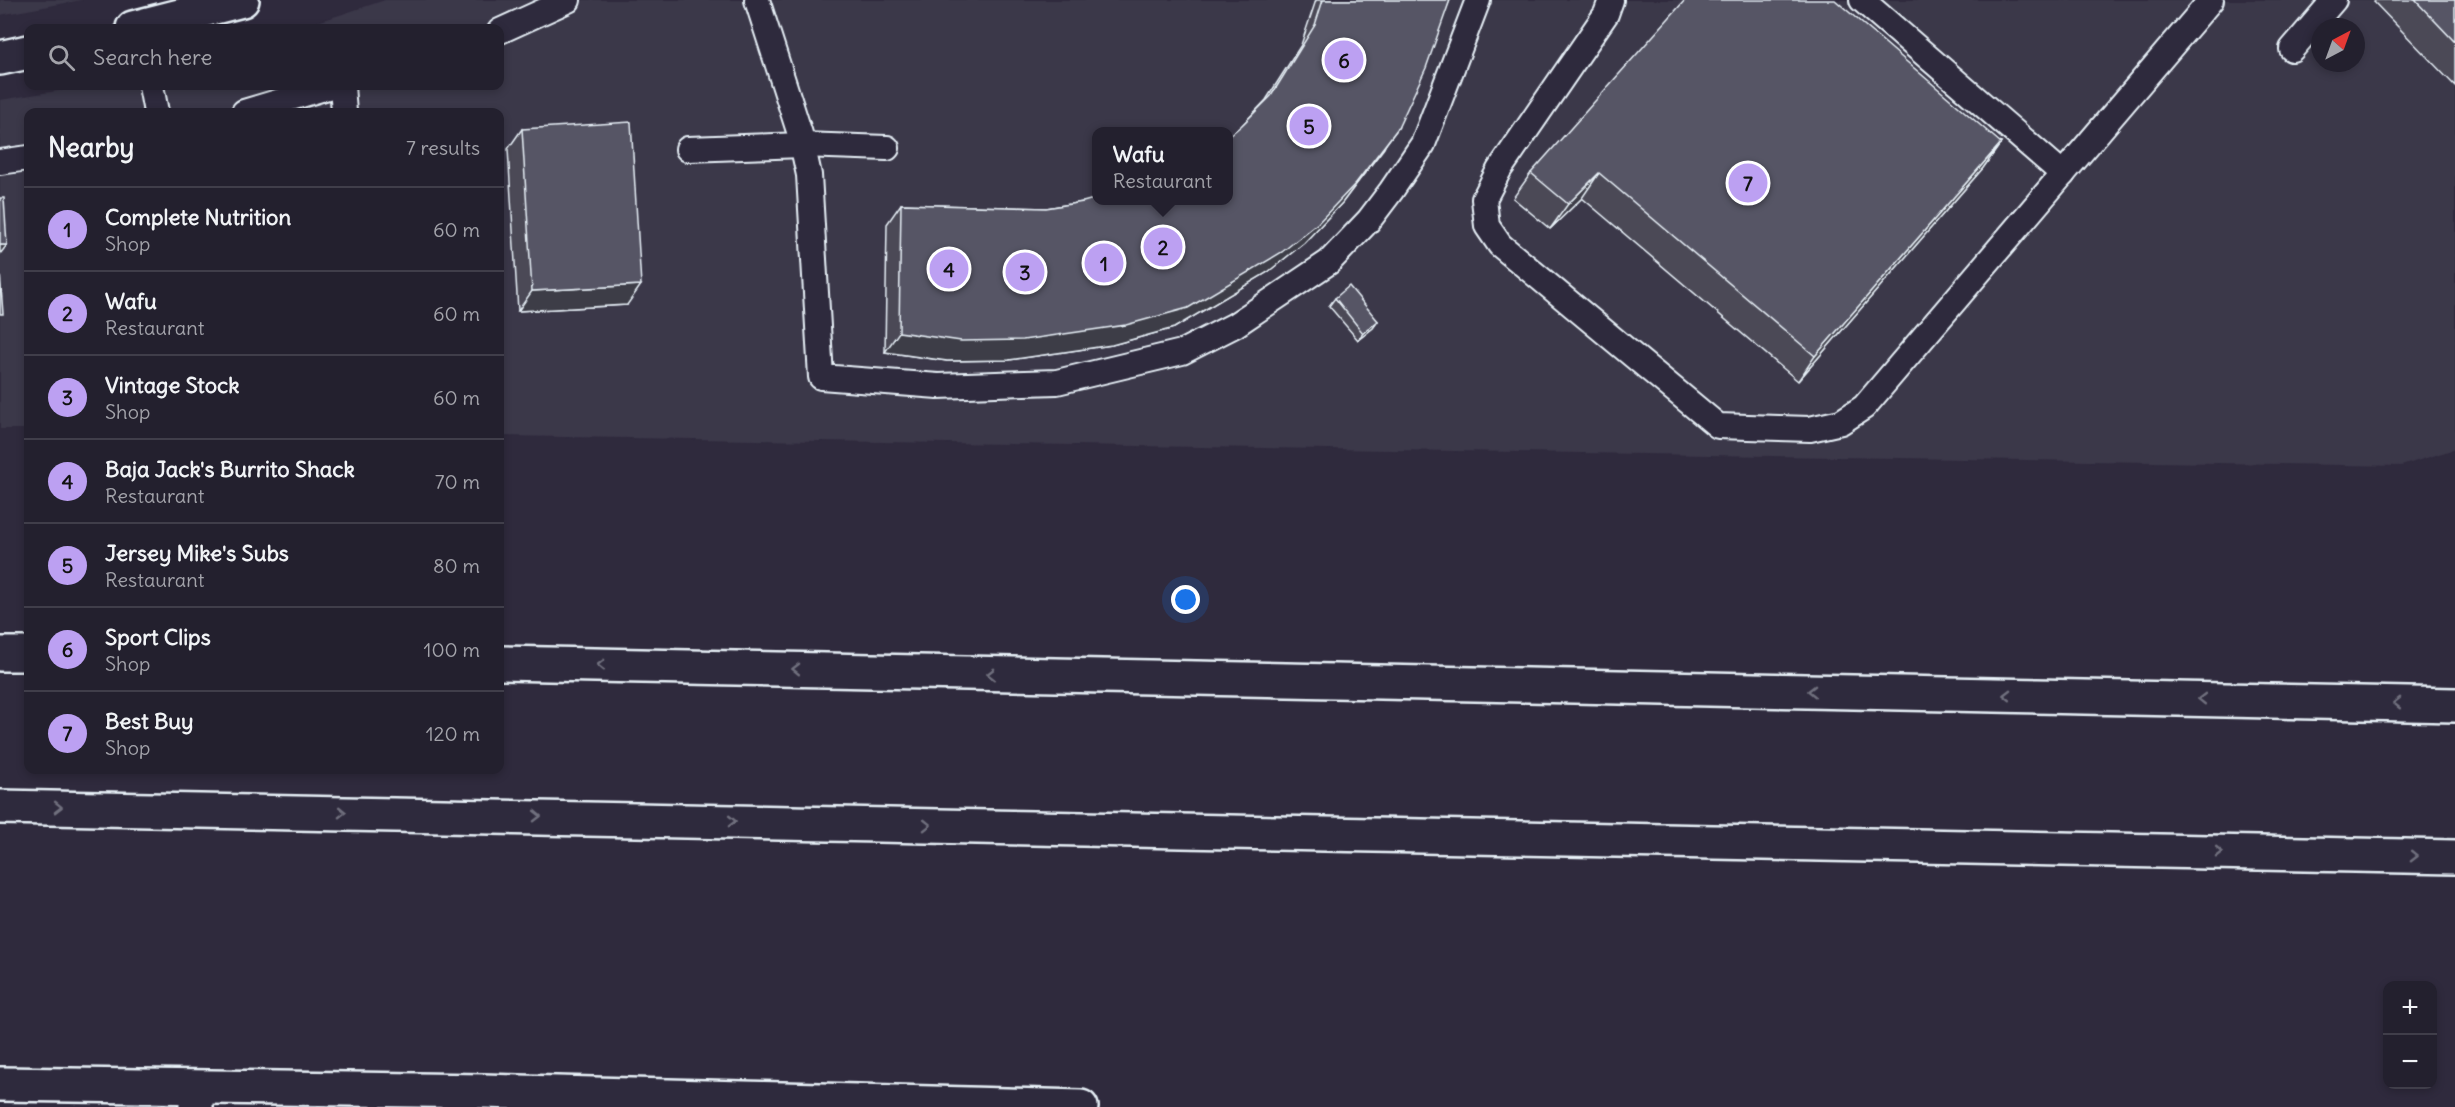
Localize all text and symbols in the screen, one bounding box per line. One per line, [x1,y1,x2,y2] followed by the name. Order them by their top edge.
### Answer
[2311,18,2365,72] north arrow
[24,24,504,90] search box
[1324,38,1364,82] pin: 6
[45,41,78,74] icon: search
[93,43,212,71] text: Search here
[1290,104,1328,148] pin: 5
[1092,127,1233,205] popup
[48,131,134,164] text: Nearby
[406,135,480,160] text: 7 results
[1113,140,1165,168] text: Wafu
[1728,160,1768,206] pin: 7
[1113,168,1212,193] text: Restaurant
[105,203,291,231] text: Complete Nutrition
[64,217,71,242] text: 1
[433,217,480,242] text: 60 m
[1144,224,1182,270] pin: 2
[105,231,150,256] text: Shop
[1084,240,1124,286] pin: 1
[930,246,968,292] pin: 4
[1006,250,1044,294] pin: 3
[105,287,157,315] text: Wafu
[62,301,73,326] text: 2
[433,301,480,326] text: 60 m
[105,315,204,340] text: Restaurant
[105,371,240,399] text: Vintage Stock
[62,385,73,410] text: 3
[433,385,480,410] text: 60 m
[105,399,150,424] text: Shop
[105,455,355,483] text: Baja Jack's Burrito Shack
[62,469,73,494] text: 4
[435,469,480,494] text: 70 m
[105,483,204,508] text: Restaurant
[105,539,289,567] text: Jersey Mike's Subs
[62,553,73,578] text: 5
[433,553,480,578] text: 80 m
[105,567,204,592] text: Restaurant
[1171,585,1200,614] your location
[105,623,211,651] text: Sport Clips
[62,637,73,662] text: 6
[423,637,480,662] text: 100 m
[105,651,150,676] text: Shop
[596,659,605,671] one-way arrow
[791,663,800,676] one-way arrow
[986,668,995,680] one-way arrow
[1807,685,1816,697] one-way arrow
[2002,689,2011,701] one-way arrow
[2197,693,2206,706] one-way arrow
[2392,697,2401,710] one-way arrow
[105,707,194,735] text: Best Buy
[63,721,72,746] text: 7
[426,721,480,746] text: 120 m
[105,735,150,760] text: Shop
[54,801,63,814] one-way arrow
[338,806,347,819] one-way arrow
[532,810,541,823] one-way arrow
[727,814,736,827] one-way arrow
[922,818,931,831] one-way arrow
[2214,846,2223,858] one-way arrow
[2409,850,2418,863] one-way arrow
[2383,981,2437,1089] map controls
[2383,981,2437,1035] button: +
[2383,1035,2437,1089] button: −

